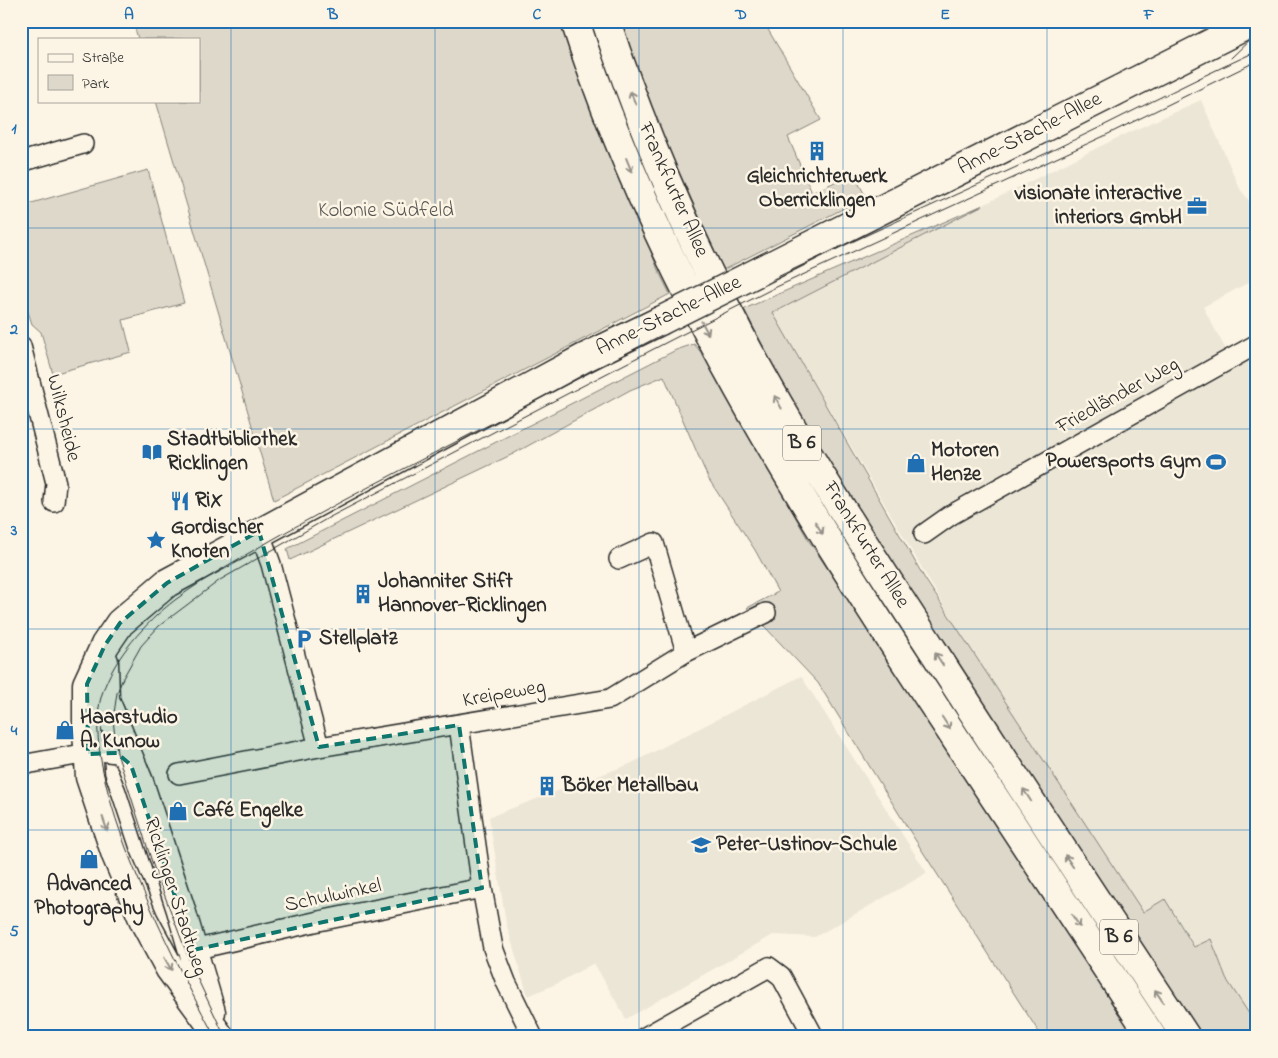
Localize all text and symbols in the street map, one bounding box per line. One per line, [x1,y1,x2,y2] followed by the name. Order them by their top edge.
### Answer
[124,3,134,27] text: A
[327,3,339,27] text: B
[533,3,542,27] text: C
[734,3,747,27] text: D
[940,3,950,27] text: E
[1143,3,1155,27] text: F
[38,38,200,102] legend
[82,47,124,69] text: Straße
[82,73,110,95] text: Park
[953,84,1108,183] street label: Anne-Stache-Allee
[628,91,637,106] one-way arrow
[11,117,17,141] text: 1
[629,117,716,263] street label: Frankfurter Allee
[806,140,828,162] building icon: Gleichrichterwerk Oberricklingen
[625,157,634,172] one-way arrow
[747,162,888,218] place label: Gleichrichterwerk Oberricklingen
[1014,179,1183,233] place label: visionate interactive interiors GmbH
[1186,195,1208,217] office icon: visionate interactive interiors GmbH
[318,196,454,226] park label: Kolonie Südfeld
[591,268,747,364] street label: Anne-Stache-Allee
[9,318,18,342] text: 2
[700,321,710,336] one-way arrow
[1050,350,1186,444] street label: Friedländer Weg
[38,371,88,465] street label: Wilksheide
[773,396,783,410] one-way arrow
[167,425,298,481] place label: Stadtbibliothek Ricklingen
[783,426,821,460] road number: B 6
[931,436,999,490] place label: Motoren Henze
[141,441,163,463] library icon: Stadtbibliothek Ricklingen
[1046,447,1201,479] place label: Powersports Gym
[1205,451,1227,473] sports icon: Powersports Gym
[905,452,927,474] shop icon: Motoren Henze
[814,475,917,615] street label: Frankfurter Allee
[195,486,223,516] place label: RiX
[169,490,191,512] restaurant icon: RiX
[171,513,264,567] place label: Gordischer Knoten
[10,519,18,543] text: 3
[814,521,824,535] one-way arrow
[145,529,167,551] place icon: Gordischer Knoten
[378,567,546,623] place label: Johanniter Stift Hannover-Ricklingen
[352,583,374,605] building icon: Johanniter Stift Hannover-Ricklingen
[319,624,399,654] place label: Stellplatz
[293,628,315,650] parking icon: Stellplatz
[933,652,943,666] one-way arrow
[460,672,548,718] street label: Kreipeweg
[80,703,178,757] place label: Haarstudio A. Kunow
[940,716,951,730] one-way arrow
[10,719,18,743] text: 4
[54,719,76,741] shop icon: Haarstudio A. Kunow
[561,771,699,801] place label: Böker Metallbau
[536,775,558,797] building icon: Böker Metallbau
[1021,789,1031,803] one-way arrow
[193,796,304,828] place label: Café Engelke
[167,800,189,822] shop icon: Café Engelke
[133,814,215,981] street label: Ricklinger Stadtweg
[101,815,110,831] one-way arrow
[716,830,897,860] place label: Peter-Ustinov-Schule
[690,834,712,856] school or university icon: Peter-Ustinov-Schule
[78,848,100,870] shop icon: Advanced Photography
[1064,854,1074,868] one-way arrow
[34,870,144,926] place label: Advanced Photography
[282,871,384,921] street label: Schulwinkel
[1071,914,1081,928] one-way arrow
[9,920,19,944] text: 5
[1100,920,1138,954] road number: B 6
[163,956,173,971] one-way arrow
[1154,989,1164,1003] one-way arrow

